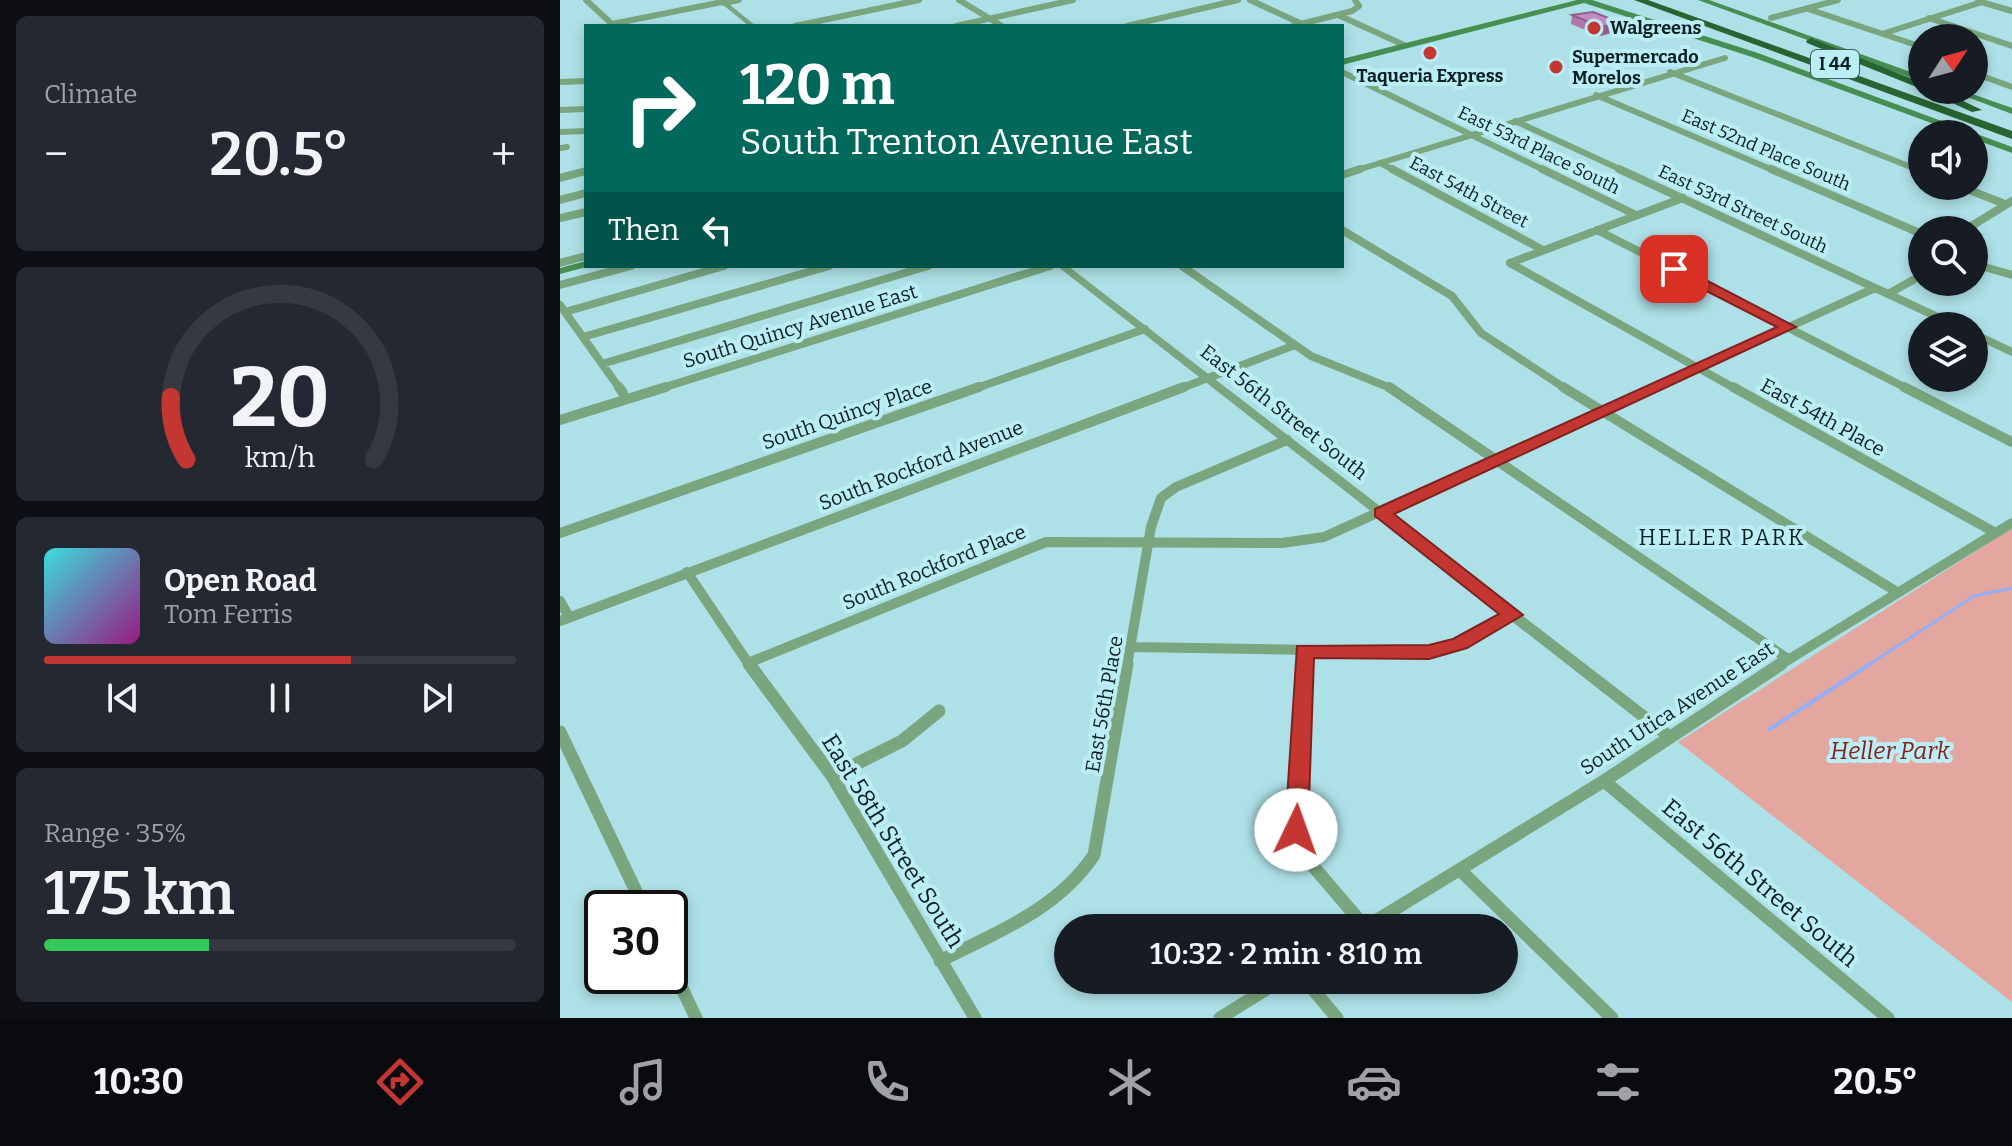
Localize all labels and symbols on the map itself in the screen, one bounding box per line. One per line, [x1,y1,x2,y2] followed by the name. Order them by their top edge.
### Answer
[1610,17,1702,39] place label: Walgreens
[1585,19,1603,37] marker: Walgreens
[1908,24,1988,104] north arrow
[1421,44,1439,62] marker: Taqueria Express
[1572,46,1699,89] place label: Supermercado Morelos
[1811,50,1859,78] road number: I 44
[1547,58,1565,76] marker: Supermercado Morelos
[1357,65,1504,87] place label: Taqueria Express
[1454,101,1624,199] street label: East 53rd Place South
[1678,104,1854,196] street label: East 52nd Place South
[1406,151,1533,233] street label: East 54th Street
[1655,160,1831,258] street label: East 53rd Street South
[1640,235,1708,303] pin
[680,279,920,373] street label: South Quincy Avenue East
[1196,339,1373,485] street label: East 56th Street South
[1757,373,1889,461] street label: East 54th Place
[759,374,935,454] street label: South Quincy Place
[815,415,1027,515] street label: South Rockford Avenue
[839,519,1029,615] street label: South Rockford Place
[1639,524,1805,551] district label: HELLER PARK
[1080,634,1128,774] street label: East 56th Place
[1576,636,1778,780] street label: South Utica Avenue East
[816,729,970,953] street label: East 58th Street South
[1830,737,1951,765] park label: Heller Park
[1254,788,1338,872] position arrow
[1657,793,1863,973] street label: East 56th Street South
[584,890,688,994] speed limit sign: 30

